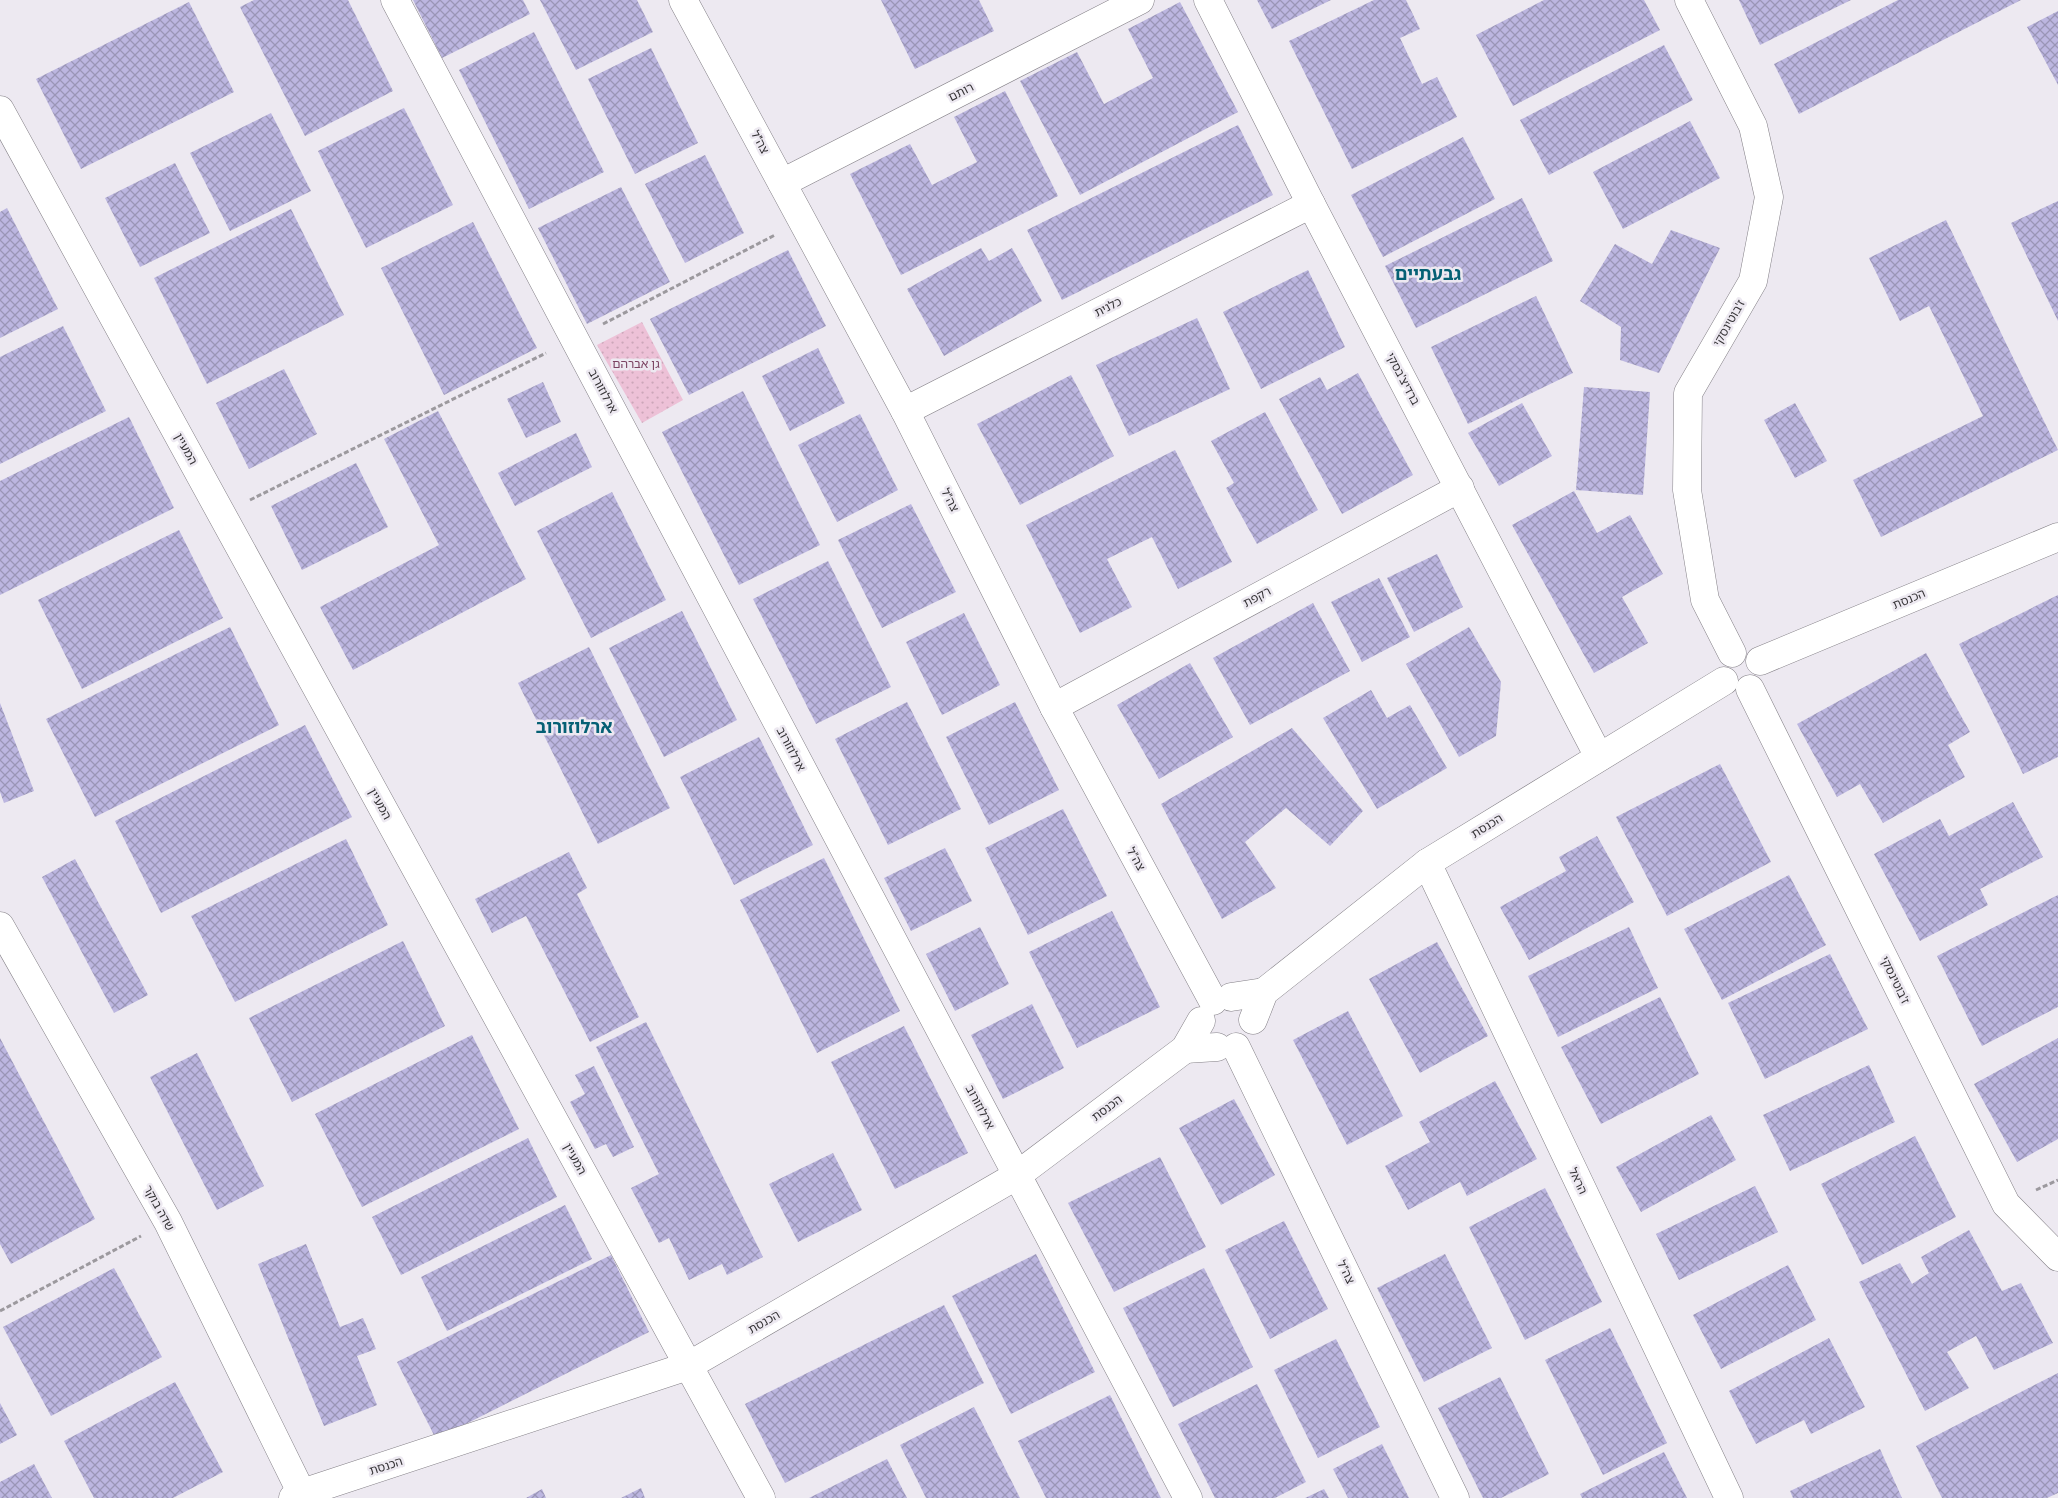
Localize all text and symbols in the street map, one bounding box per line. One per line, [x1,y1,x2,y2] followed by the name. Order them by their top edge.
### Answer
[946,80,976,104] street label: רותם
[748,128,772,156] street label: צה"ל
[1395,263,1461,285] district label: גבעתיים
[1092,294,1124,320] street label: כלנית
[1710,297,1748,349] street label: ז'בוטינסקי
[1383,350,1423,408] street label: ברדיצ'בסקי
[612,357,660,371] park label: גן אברהם
[586,367,621,416] street label: ארלוזורוב
[172,431,200,467] street label: המעיין
[938,486,962,514] street label: צה"ל
[1241,584,1273,610] street label: רקפת
[1891,586,1927,612] street label: הכנסת
[536,716,612,738] district label: ארלוזורוב
[774,725,809,774] street label: ארלוזורוב
[366,786,394,822] street label: המעיין
[1469,811,1505,841] street label: הכנסת
[1124,845,1148,873] street label: צה"ל
[1878,954,1913,1006] street label: ז'בוטינסקי
[963,1083,998,1132] street label: ארלוזורוב
[1089,1092,1125,1124] street label: הכנסת
[561,1141,589,1177] street label: המעיין
[1566,1166,1590,1196] street label: הראל
[141,1183,177,1233] street label: שדה בוקר
[1334,1258,1358,1286] street label: צה"ל
[746,1307,782,1337] street label: הכנסת
[368,1454,404,1478] street label: הכנסת

